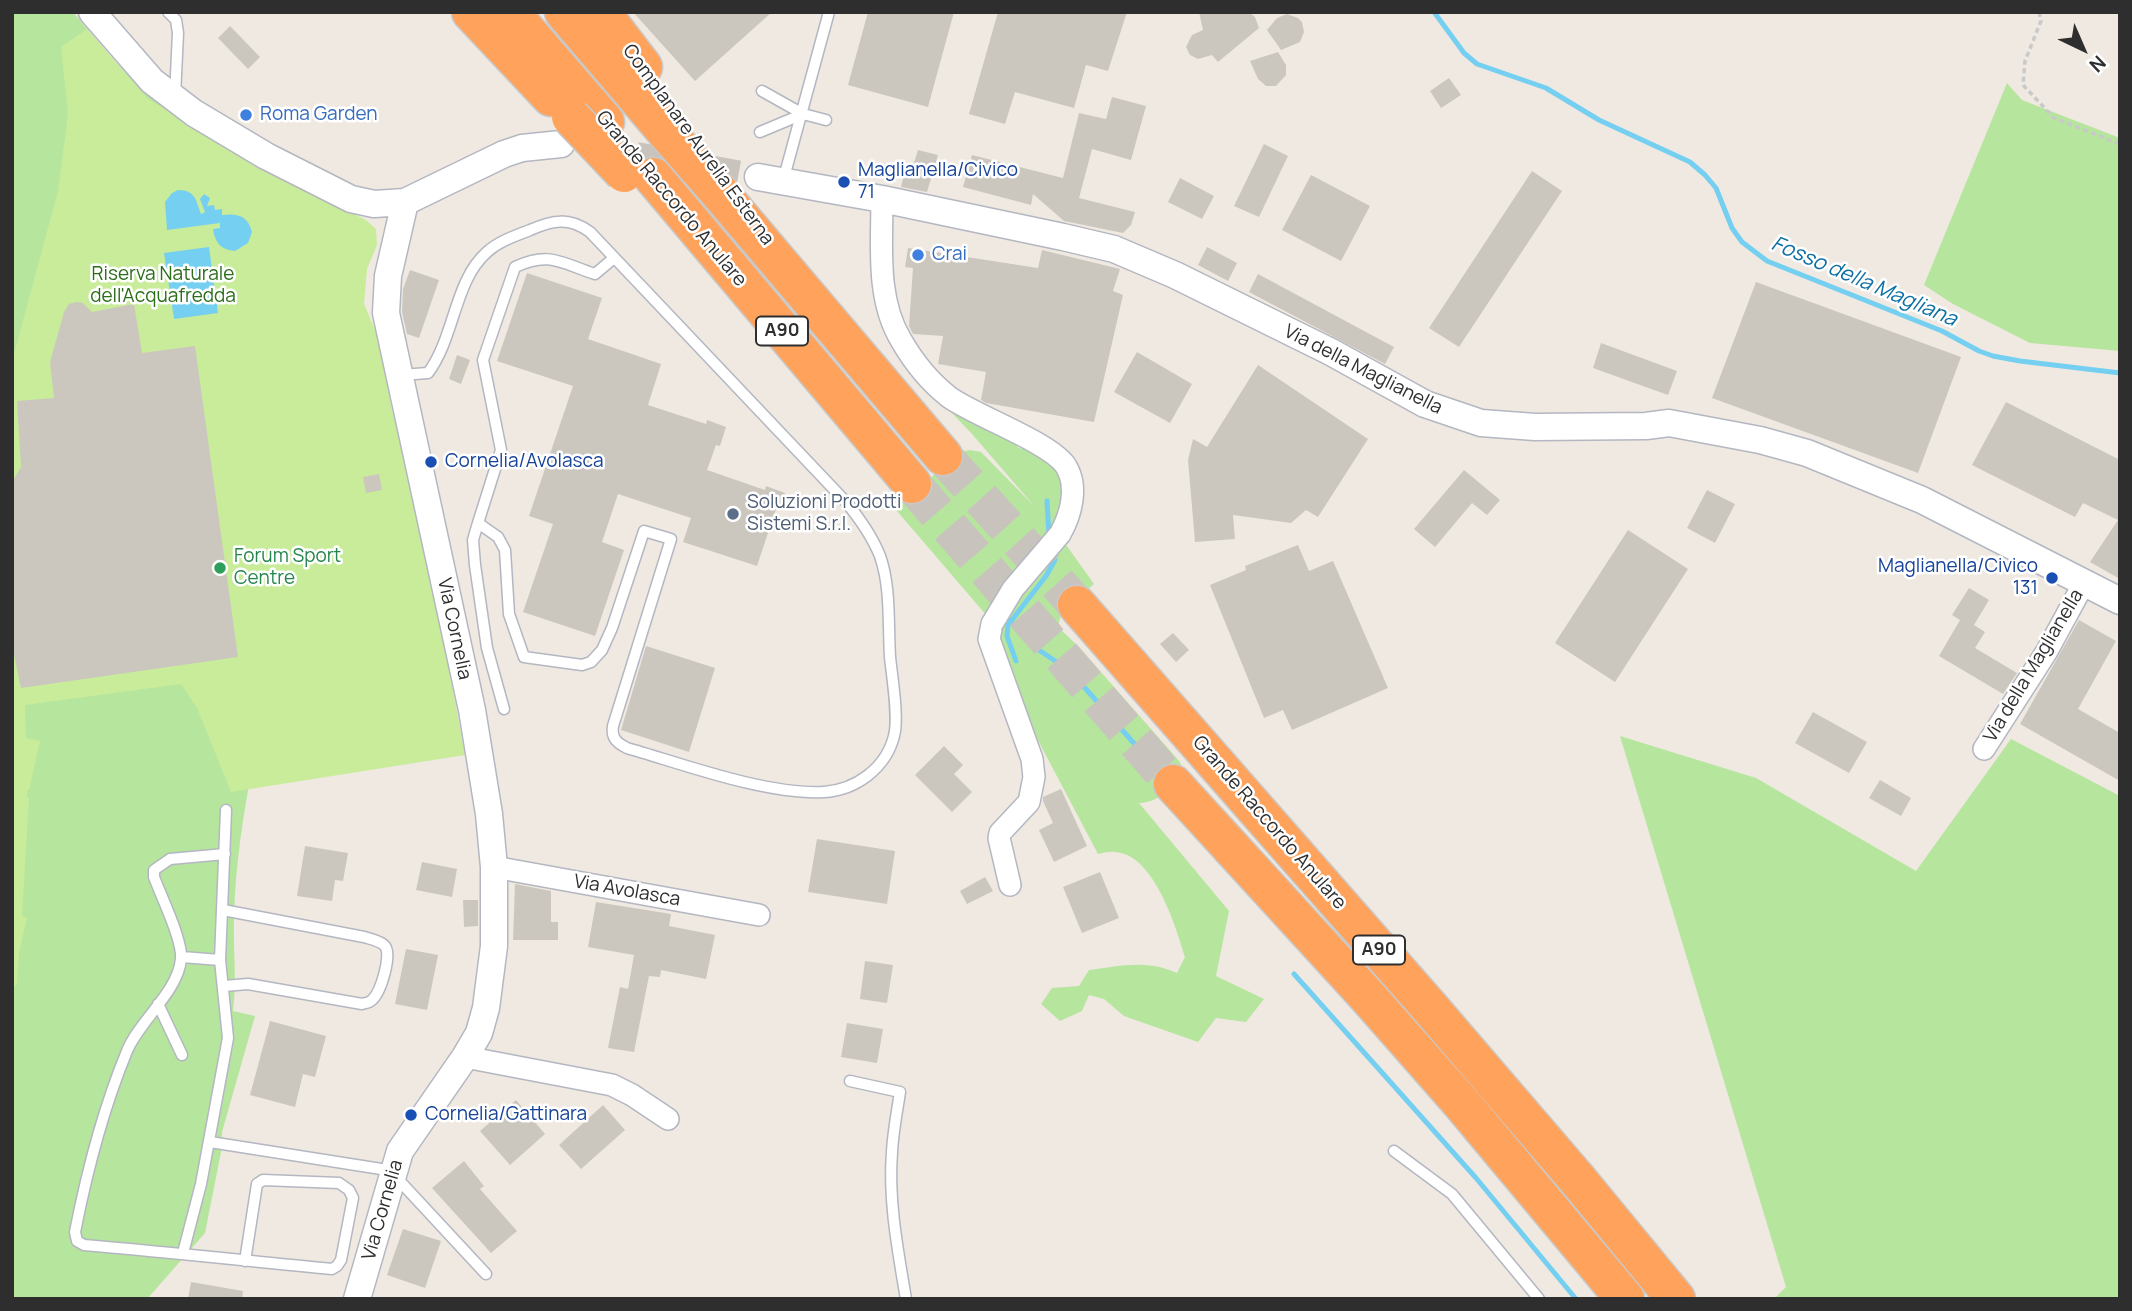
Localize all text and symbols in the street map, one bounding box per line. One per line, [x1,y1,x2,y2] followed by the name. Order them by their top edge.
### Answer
[2048,14,2118,84] north arrow
[617,40,779,250] street label: Complanare Aurelia Esterna
[2084,50,2112,78] text: N
[260,104,378,126] place label: Roma Garden
[238,107,254,123] marker: Roma Garden
[591,107,751,291] street label: Grande Raccordo Anulare
[858,160,1018,204] place label: Maglianella/Civico 71
[836,174,852,190] marker: Maglianella/Civico 71
[1767,232,1961,332] water label: Fosso della Magliana
[932,244,967,266] place label: Crai
[910,247,926,263] marker: Crai
[90,264,236,308] park label: Riserva Naturale dell'Acquafredda
[756,316,808,346] road number: A90
[1280,320,1446,420] street label: Via della Maglianella
[445,451,604,473] place label: Cornelia/Avolasca
[423,454,439,470] marker: Cornelia/Avolasca
[747,492,901,536] place label: Soluzioni Prodotti Sistemi S.r.l.
[725,506,741,522] marker: Soluzioni Prodotti Sistemi S.r.l.
[234,546,341,590] place label: Forum Sport Centre
[1878,556,2038,600] place label: Maglianella/Civico 131
[212,560,228,576] marker: Forum Sport Centre
[2044,570,2060,586] marker: Maglianella/Civico 131
[432,576,476,682] street label: Via Cornelia
[1979,585,2089,747] street label: Via della Maglianella
[1187,732,1351,914] street label: Grande Raccordo Anulare
[572,870,682,912] street label: Via Avolasca
[1353,936,1405,965] road number: A90
[425,1104,587,1126] place label: Cornelia/Gattinara
[403,1107,419,1123] marker: Cornelia/Gattinara
[358,1157,408,1263] street label: Via Cornelia

